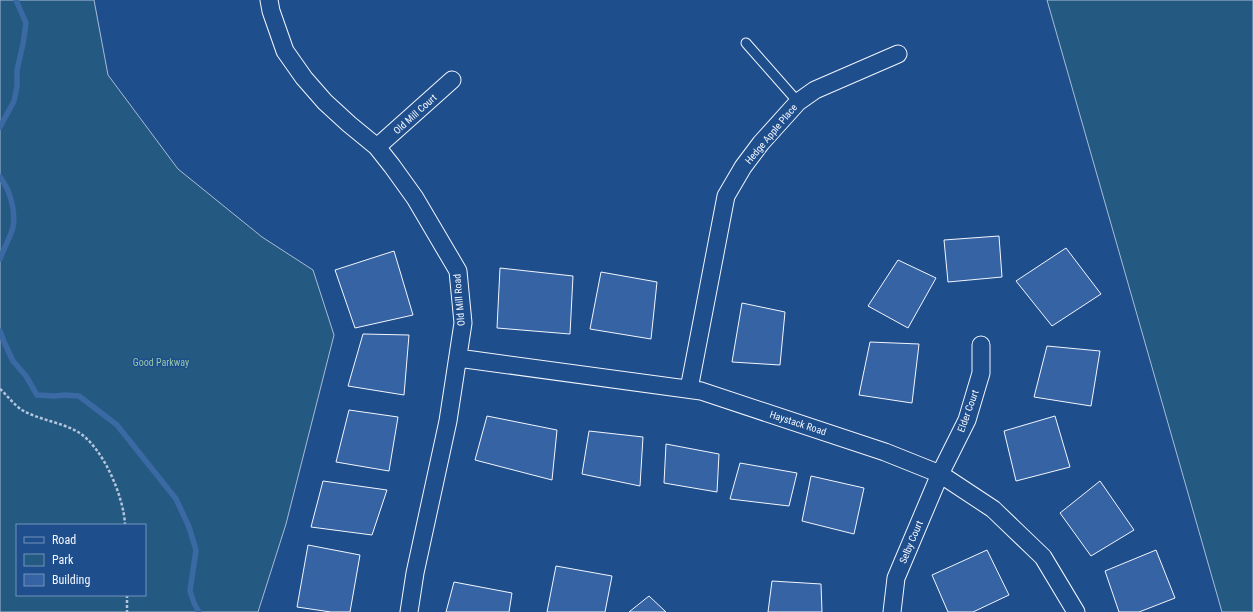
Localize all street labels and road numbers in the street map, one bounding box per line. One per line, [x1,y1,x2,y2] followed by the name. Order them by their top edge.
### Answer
[391,92,439,136] street label: Old Mill Court
[743,102,799,166] street label: Hedge Apple Place
[451,273,467,327] street label: Old Mill Road
[955,388,981,434] street label: Elder Court
[768,409,828,437] street label: Haystack Road
[897,519,925,565] street label: Selby Court

